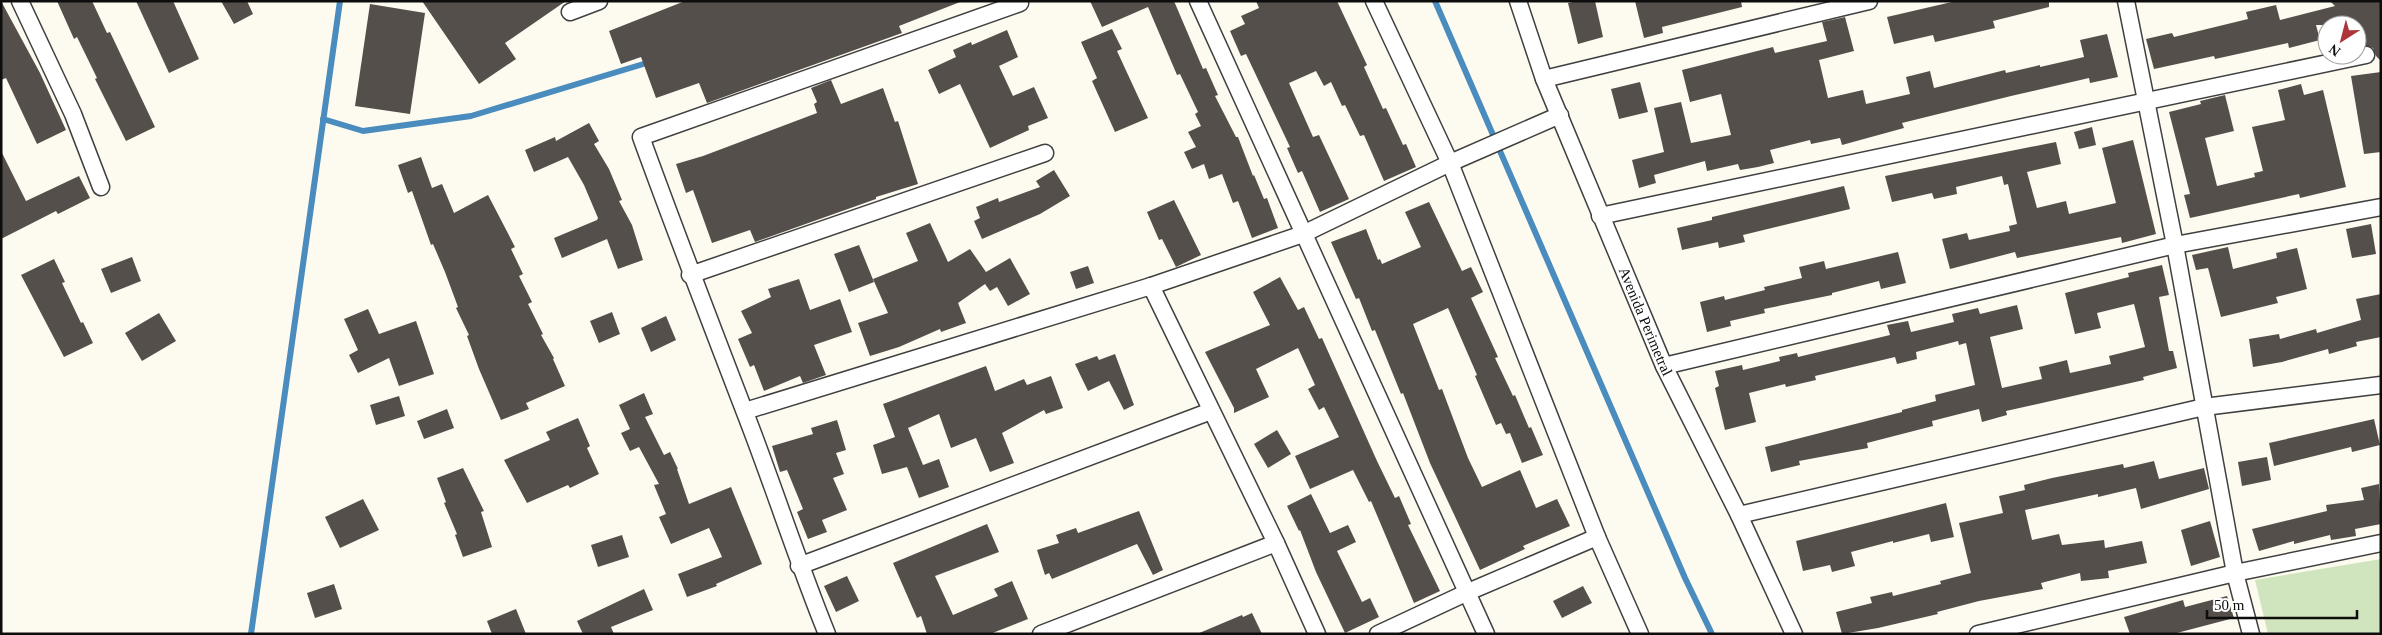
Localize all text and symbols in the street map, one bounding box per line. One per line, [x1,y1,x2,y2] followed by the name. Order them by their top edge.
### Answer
[2317,15,2367,65] north arrow
[2326,41,2343,59] text: N
[1616,265,1676,378] street label: Avenida Perimetral
[2207,588,2357,620] scale bar
[2214,597,2245,613] text: 50 m

